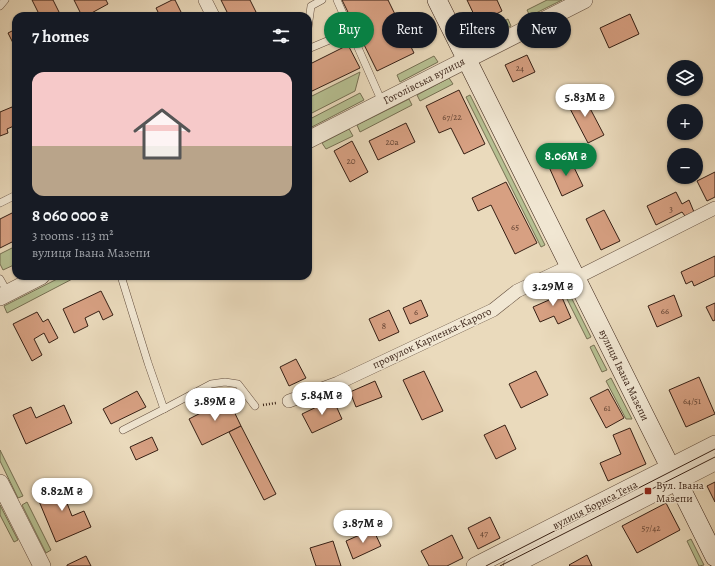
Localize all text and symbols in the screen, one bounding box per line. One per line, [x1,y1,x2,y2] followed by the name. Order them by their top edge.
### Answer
[324,12,374,48] chip: Buy
[382,12,437,48] chip: Rent
[445,12,509,48] chip: Filters
[517,12,571,48] chip: New
[32,25,89,48] text: 7 homes
[270,25,292,47] icon: filters
[380,54,468,108] street label: Гоголівська вулиця
[667,60,703,184] map controls
[667,60,703,96] button: layers
[516,62,524,74] house number: 24
[548,84,622,118] pin: 5.83M ₴
[564,88,606,105] text: 5.83M ₴
[126,98,198,170] icon: home
[667,104,703,140] button: +
[442,111,462,123] house number: 67/22
[385,136,399,148] house number: 20а
[529,143,603,177] pin: 8.06M ₴
[545,147,587,164] text: 8.06M ₴
[667,148,703,184] button: −
[346,155,356,167] house number: 20
[669,203,673,215] house number: 3
[32,204,109,227] text: 8 060 000 ₴
[511,221,519,233] house number: 65
[32,227,114,244] text: 3 rooms · 113 m²
[32,244,150,261] text: вулиця Івана Мазепи
[516,273,590,307] pin: 3.29M ₴
[532,277,574,294] text: 3.29M ₴
[370,304,494,372] street label: провулок Карпенка-Карого
[661,305,669,317] house number: 66
[414,306,418,318] house number: 6
[382,320,386,332] house number: 8
[595,327,653,423] street label: вулиця Івана Мазепи
[285,382,359,416] pin: 5.84M ₴
[301,386,343,403] text: 5.84M ₴
[178,388,252,422] pin: 3.89M ₴
[194,392,236,409] text: 3.89M ₴
[683,395,701,407] house number: 64/51
[603,402,611,414] house number: 61
[550,477,641,533] street label: вулиця Бориса Тена
[25,478,99,512] pin: 8.82M ₴
[656,478,705,506] place label: Вул. Івана Мазепи
[41,482,83,499] text: 8.82M ₴
[643,486,653,496] marker: Вул. Івана Мазепи
[326,510,400,544] pin: 3.87M ₴
[342,514,384,531] text: 3.87M ₴
[642,522,661,534] house number: 57/42
[480,527,488,539] house number: 47

